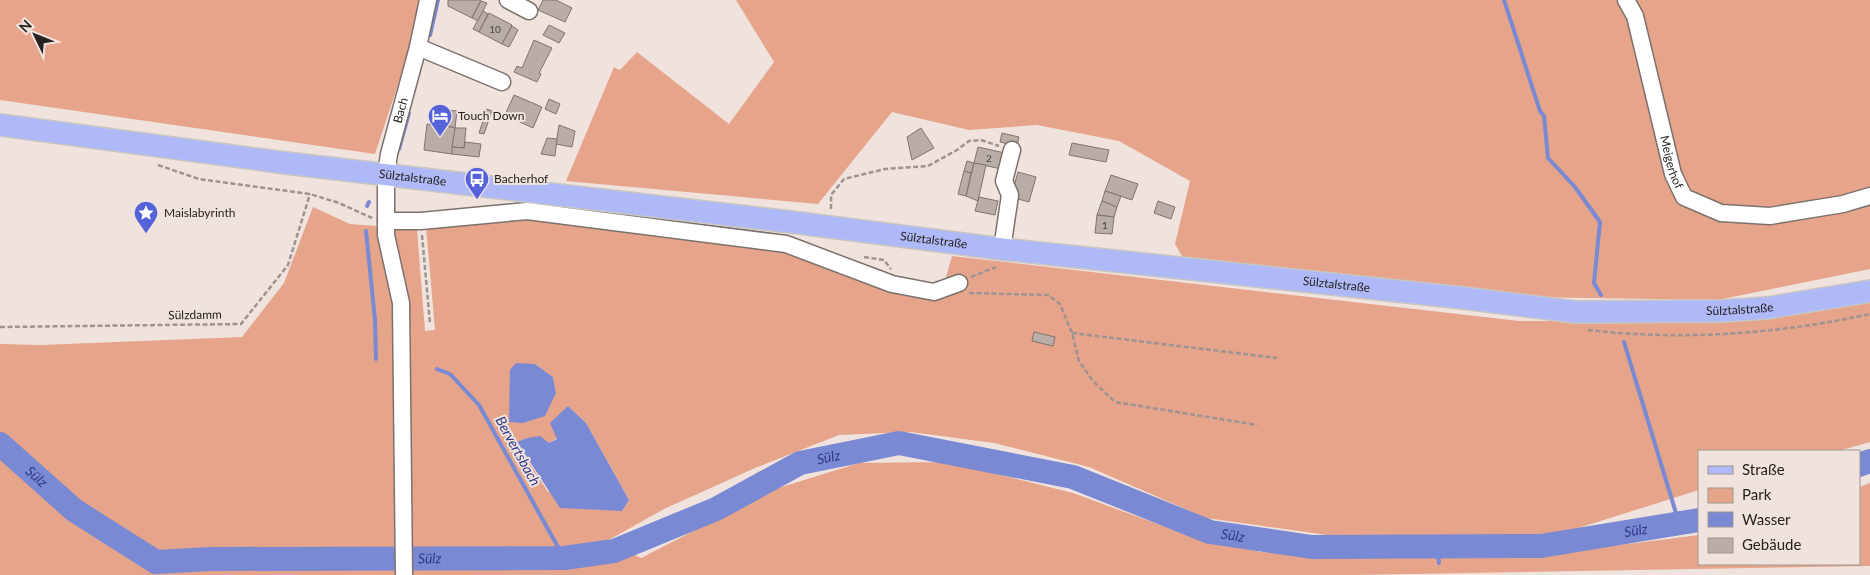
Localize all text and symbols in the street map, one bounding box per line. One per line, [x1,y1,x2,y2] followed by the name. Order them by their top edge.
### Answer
[10,10,60,60] north arrow
[15,16,35,36] text: N
[489,23,501,35] house number: 10
[390,96,411,125] street label: Bach
[427,103,453,137] hotel icon: Touch Down
[458,108,525,123] place label: Touch Down
[1657,134,1687,192] street label: Meigerhof
[986,152,992,164] house number: 2
[378,166,447,189] street label: Sülztalstraße
[464,166,490,200] bus stop icon: Bacherhof
[494,171,549,186] place label: Bacherhof
[133,200,159,234] place icon: Maislabyrinth
[164,205,235,220] place label: Maislabyrinth
[1102,219,1108,231] house number: 1
[899,228,968,252] street label: Sülztalstraße
[1302,273,1371,295] street label: Sülztalstraße
[1706,299,1775,318] street label: Sülztalstraße
[168,307,222,322] street label: Sülzdamm
[492,413,544,488] water label: Bervertsbach
[815,446,842,467] water label: Sülz
[1698,450,1860,565] legend
[1742,460,1785,478] text: Straße
[22,462,51,490] water label: Sülz
[1742,485,1772,503] text: Park
[1742,510,1791,528] text: Wasser
[1623,520,1649,540] water label: Sülz
[1220,525,1246,545] water label: Sülz
[1742,535,1801,553] text: Gebäude
[418,549,441,566] water label: Sülz

